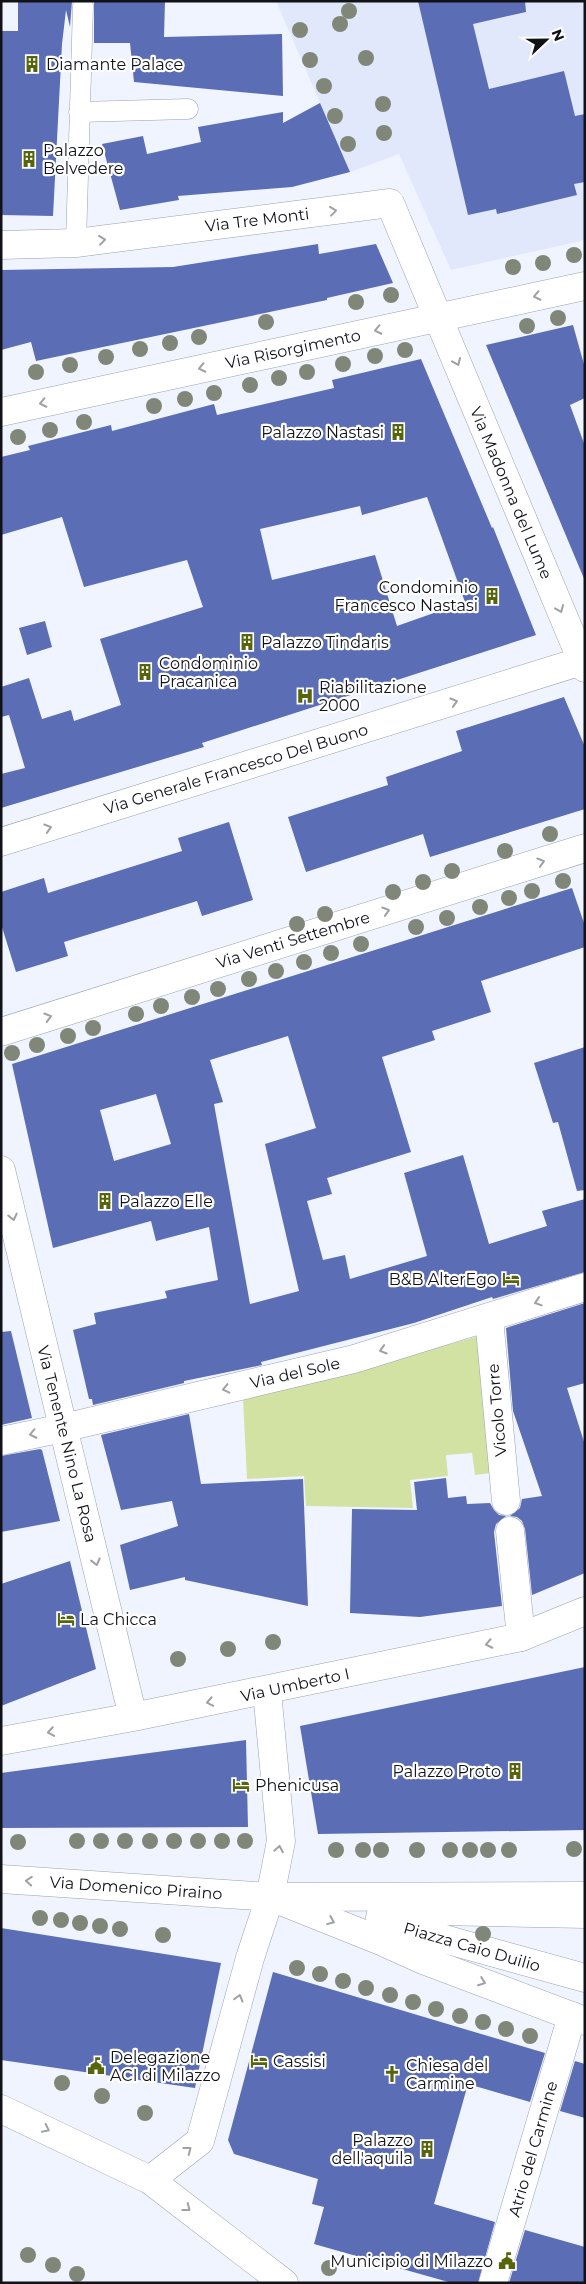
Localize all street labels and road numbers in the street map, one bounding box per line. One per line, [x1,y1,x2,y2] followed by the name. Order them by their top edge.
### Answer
[204,204,310,236] street label: Via Tre Monti
[224,325,362,373] street label: Via Risorgimento
[466,404,556,582] street label: Via Madonna del Lume
[102,720,370,818] street label: Via Generale Francesco Del Buono
[214,908,372,972] street label: Via Venti Settembre
[33,1344,101,1544] street label: Via Tenente Nino La Rosa
[248,1353,342,1393] street label: Via del Sole
[483,1363,511,1457] street label: Vicolo Torre
[239,1664,351,1706] street label: Via Umberto I
[49,1872,223,1904] street label: Via Domenico Piraino
[401,1918,543,1976] street label: Piazza Caio Duilio
[505,2079,561,2219] street label: Atrio del Carmine

